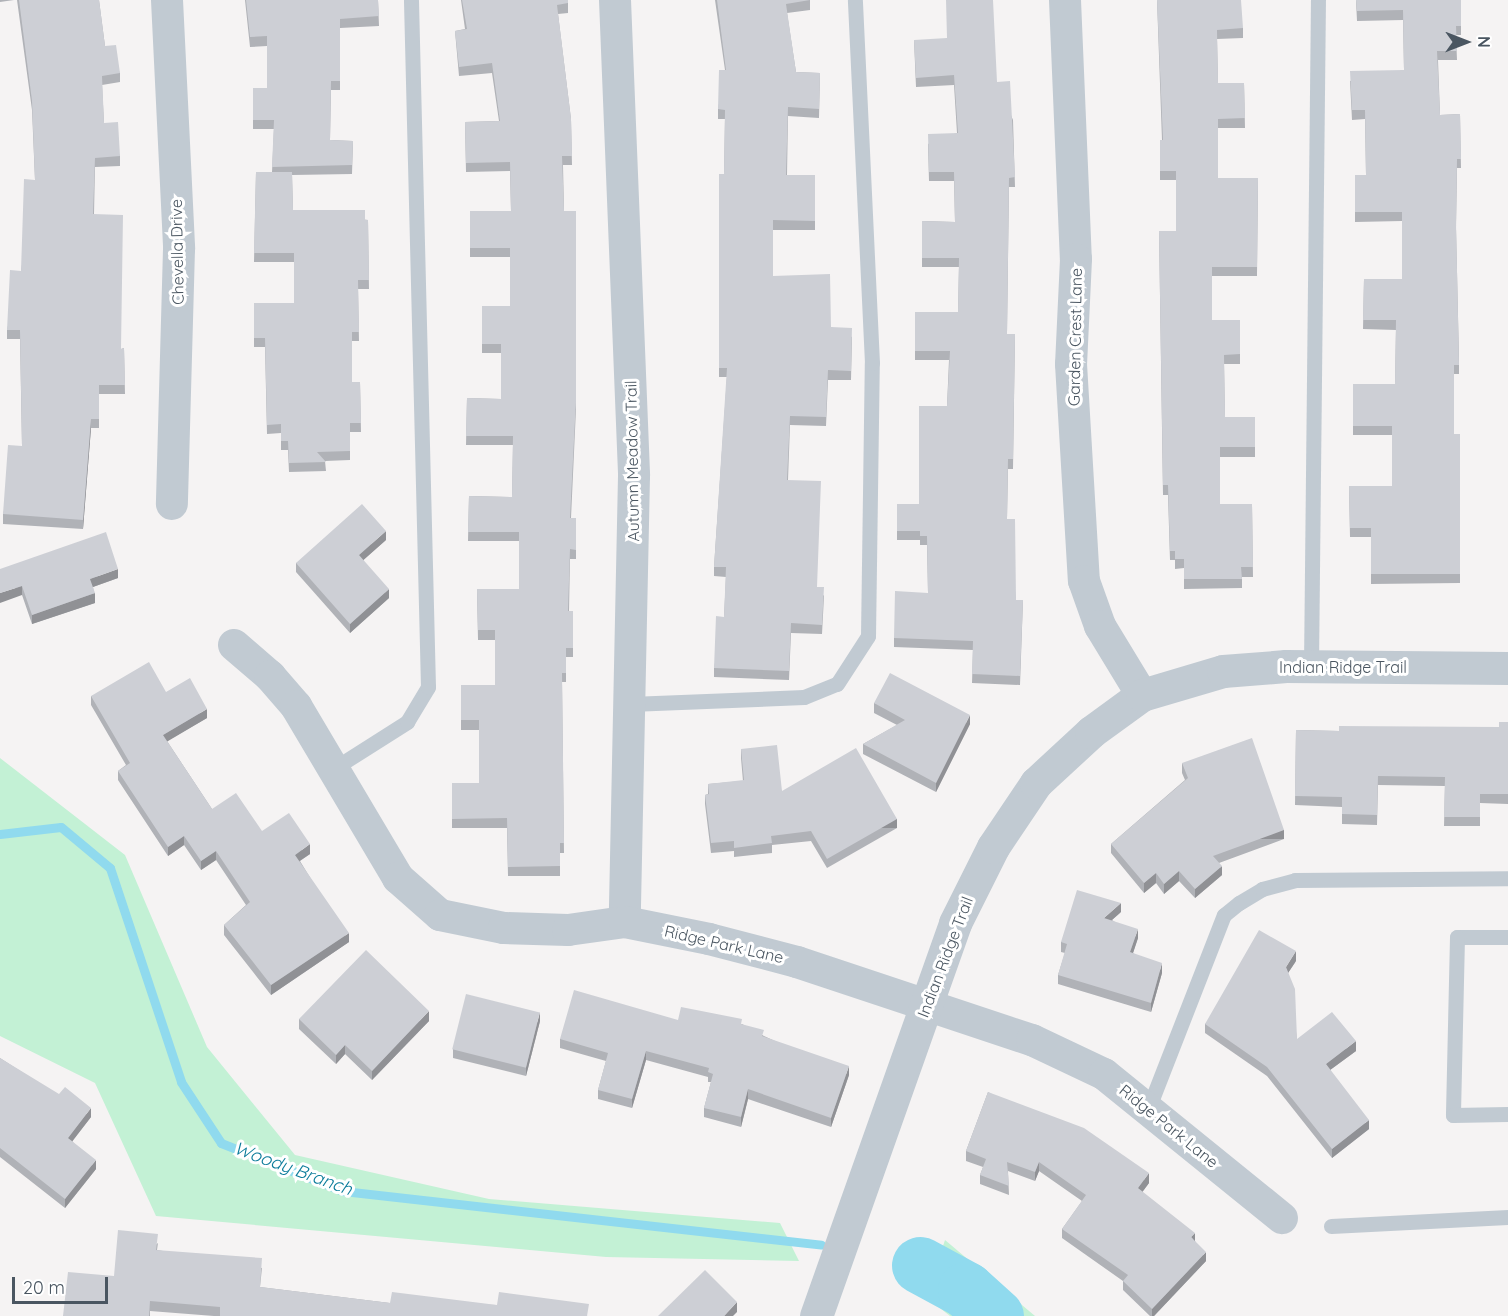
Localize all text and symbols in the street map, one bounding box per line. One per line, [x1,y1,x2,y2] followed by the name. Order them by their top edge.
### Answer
[1436,12,1496,72] north arrow
[1474,36,1494,48] text: N
[166,199,188,305] street label: Chevella Drive
[1064,268,1086,406] street label: Garden Crest Lane
[621,380,643,542] street label: Autumn Meadow Trail
[1279,657,1407,677] street label: Indian Ridge Trail
[913,894,977,1020] street label: Indian Ridge Trail
[663,921,785,967] street label: Ridge Park Lane
[1116,1080,1222,1172] street label: Ridge Park Lane
[231,1138,355,1200] water label: Woody Branch
[15,1265,111,1303] scale bar
[23,1276,65,1299] text: 20 m

